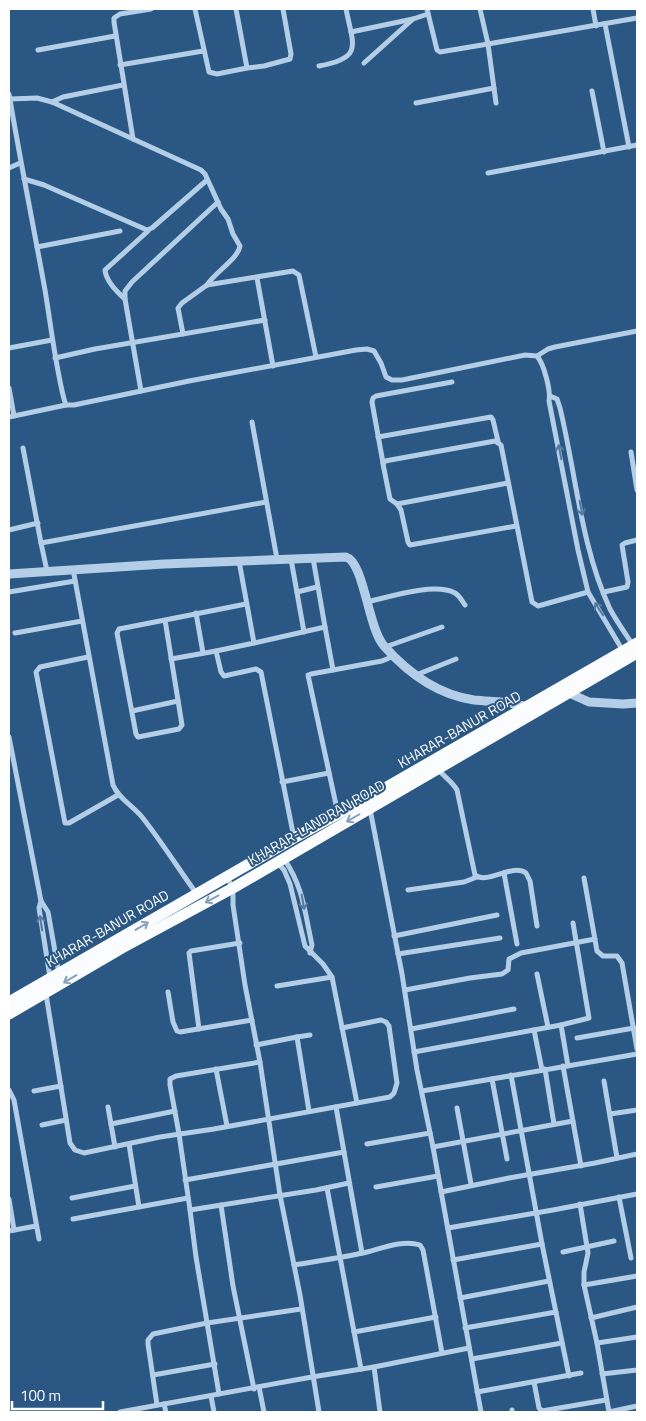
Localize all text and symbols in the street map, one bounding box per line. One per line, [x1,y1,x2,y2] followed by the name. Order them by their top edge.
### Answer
[555,445,564,461] one-way arrow
[577,499,586,515] one-way arrow
[594,602,604,616] one-way arrow
[393,685,525,773] street label: KHARAR-BANUR ROAD
[244,774,388,870] street label: KHARAR-LANDRAN ROAD
[346,813,360,823] one-way arrow
[41,884,173,972] street label: KHARAR-BANUR ROAD
[298,894,308,910] one-way arrow
[205,895,220,904] one-way arrow
[36,915,46,931] one-way arrow
[134,920,149,930] one-way arrow
[64,974,78,984] one-way arrow
[12,1378,104,1410] scale bar
[20,1384,61,1407] text: 100 m

